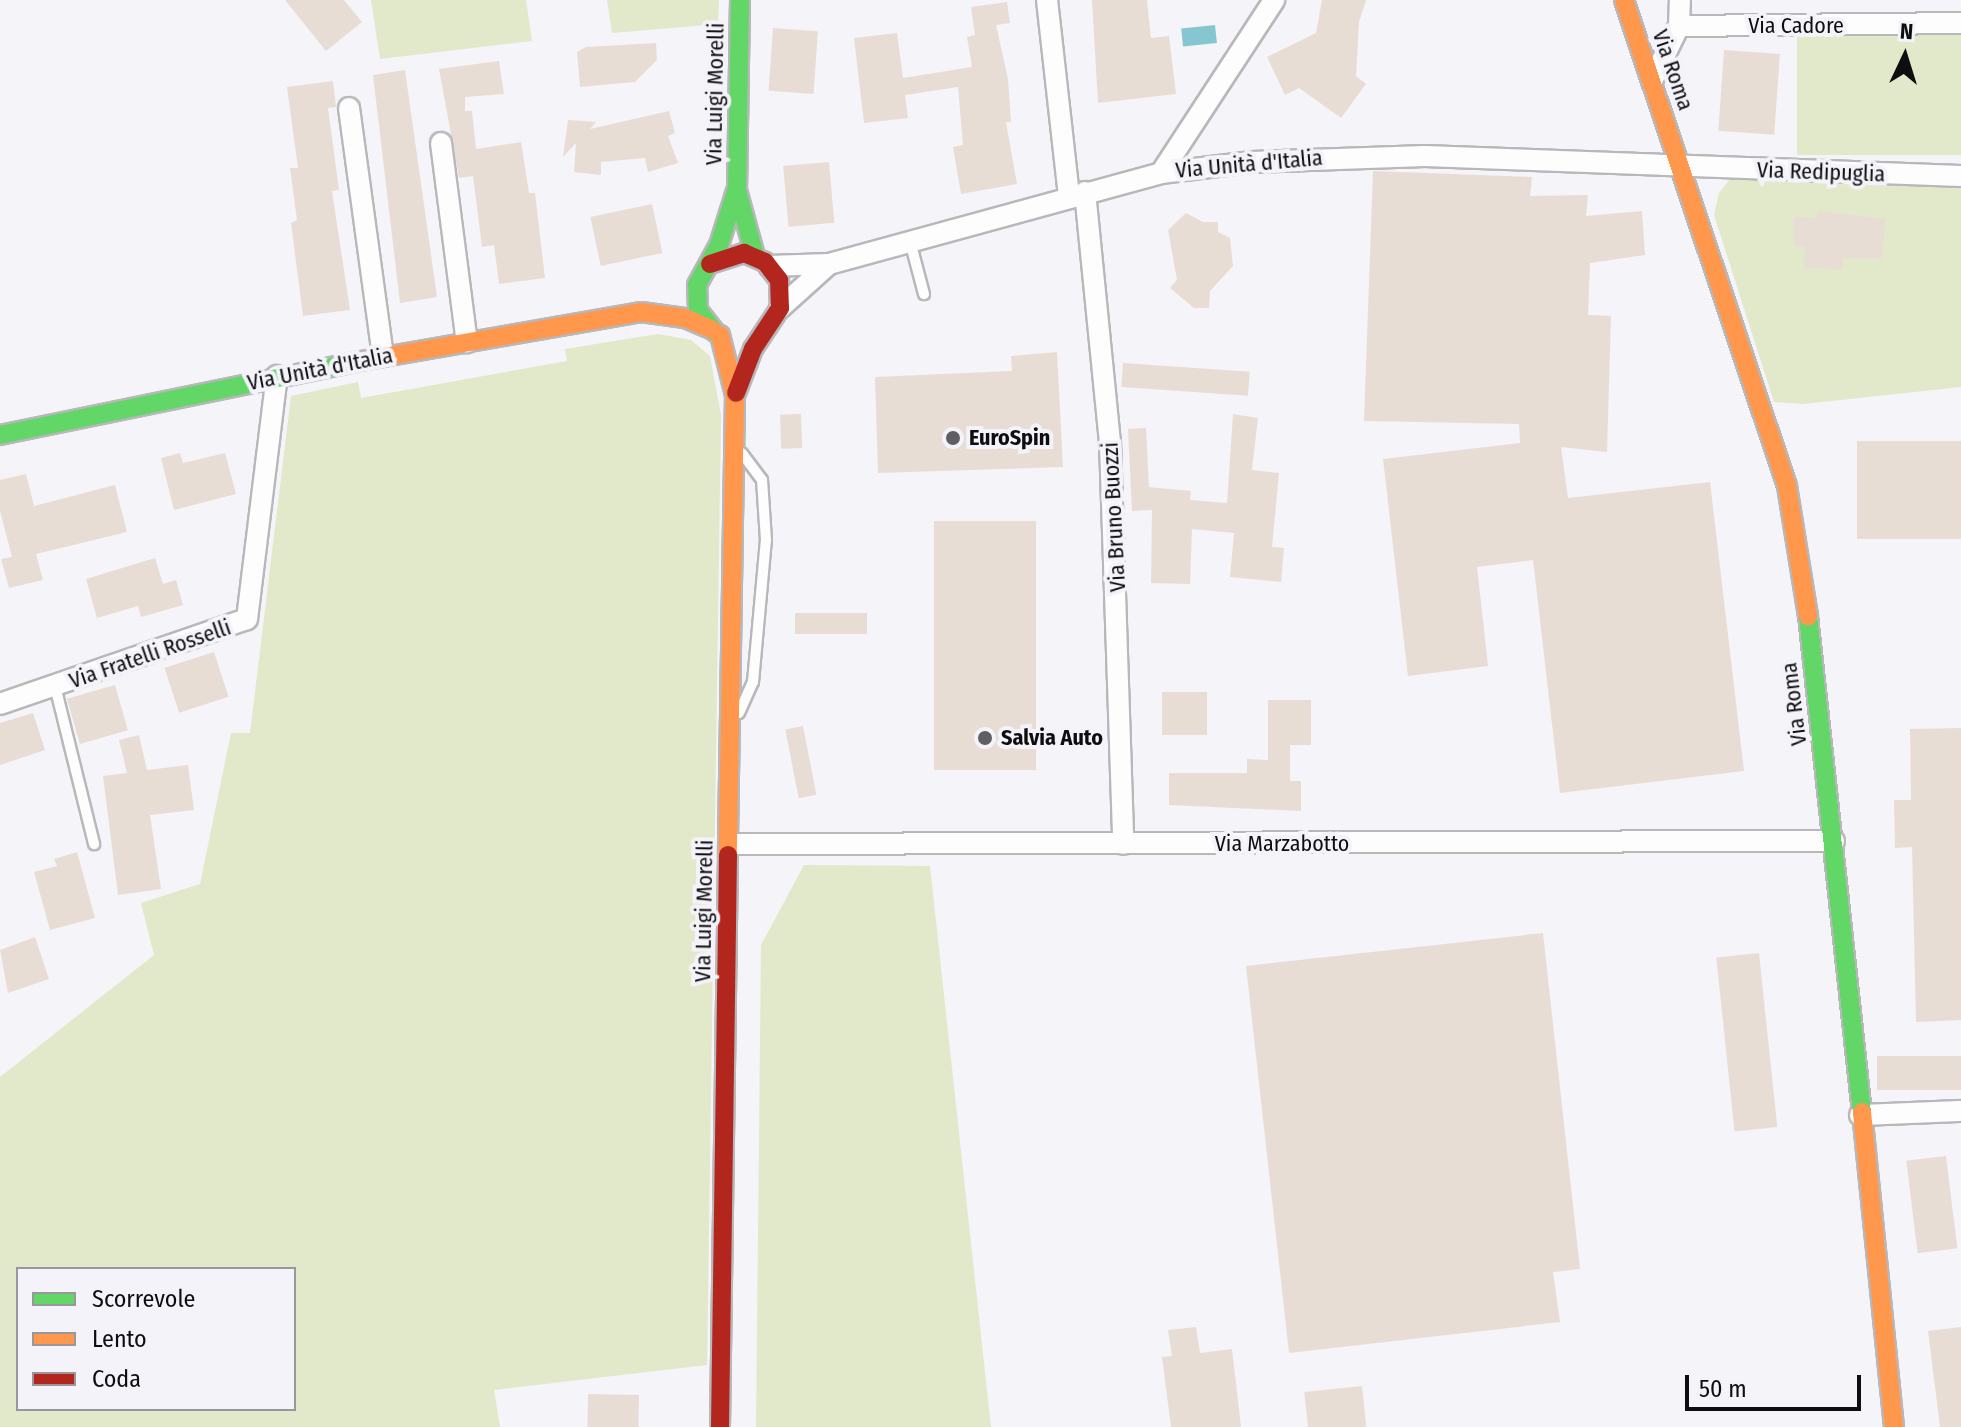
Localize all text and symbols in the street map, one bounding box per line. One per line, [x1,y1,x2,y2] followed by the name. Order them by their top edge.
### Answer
[1748,13,1844,39] street label: Via Cadore
[1865,16,1945,96] north arrow
[1899,18,1914,45] text: N
[701,23,729,165] street label: Via Luigi Morelli
[1647,26,1699,114] street label: Via Roma
[1174,144,1324,184] street label: Via Unità d'Italia
[1756,157,1886,187] street label: Via Redipuglia
[245,342,395,396] street label: Via Unità d'Italia
[969,425,1050,451] place label: EuroSpin
[944,429,962,447] marker: EuroSpin
[1097,441,1131,593] street label: Via Bruno Buozzi
[66,614,234,694] street label: Via Fratelli Rosselli
[1776,661,1812,747] street label: Via Roma
[1001,725,1103,751] place label: Salvia Auto
[976,729,994,747] marker: Salvia Auto
[1215,831,1349,857] street label: Via Marzabotto
[690,840,718,982] street label: Via Luigi Morelli
[16,1267,296,1411] legend
[92,1285,195,1313] text: Scorrevole
[92,1325,147,1353] text: Lento
[1689,1359,1865,1409] scale bar
[92,1365,141,1393] text: Coda
[1699,1375,1747,1403] text: 50 m

